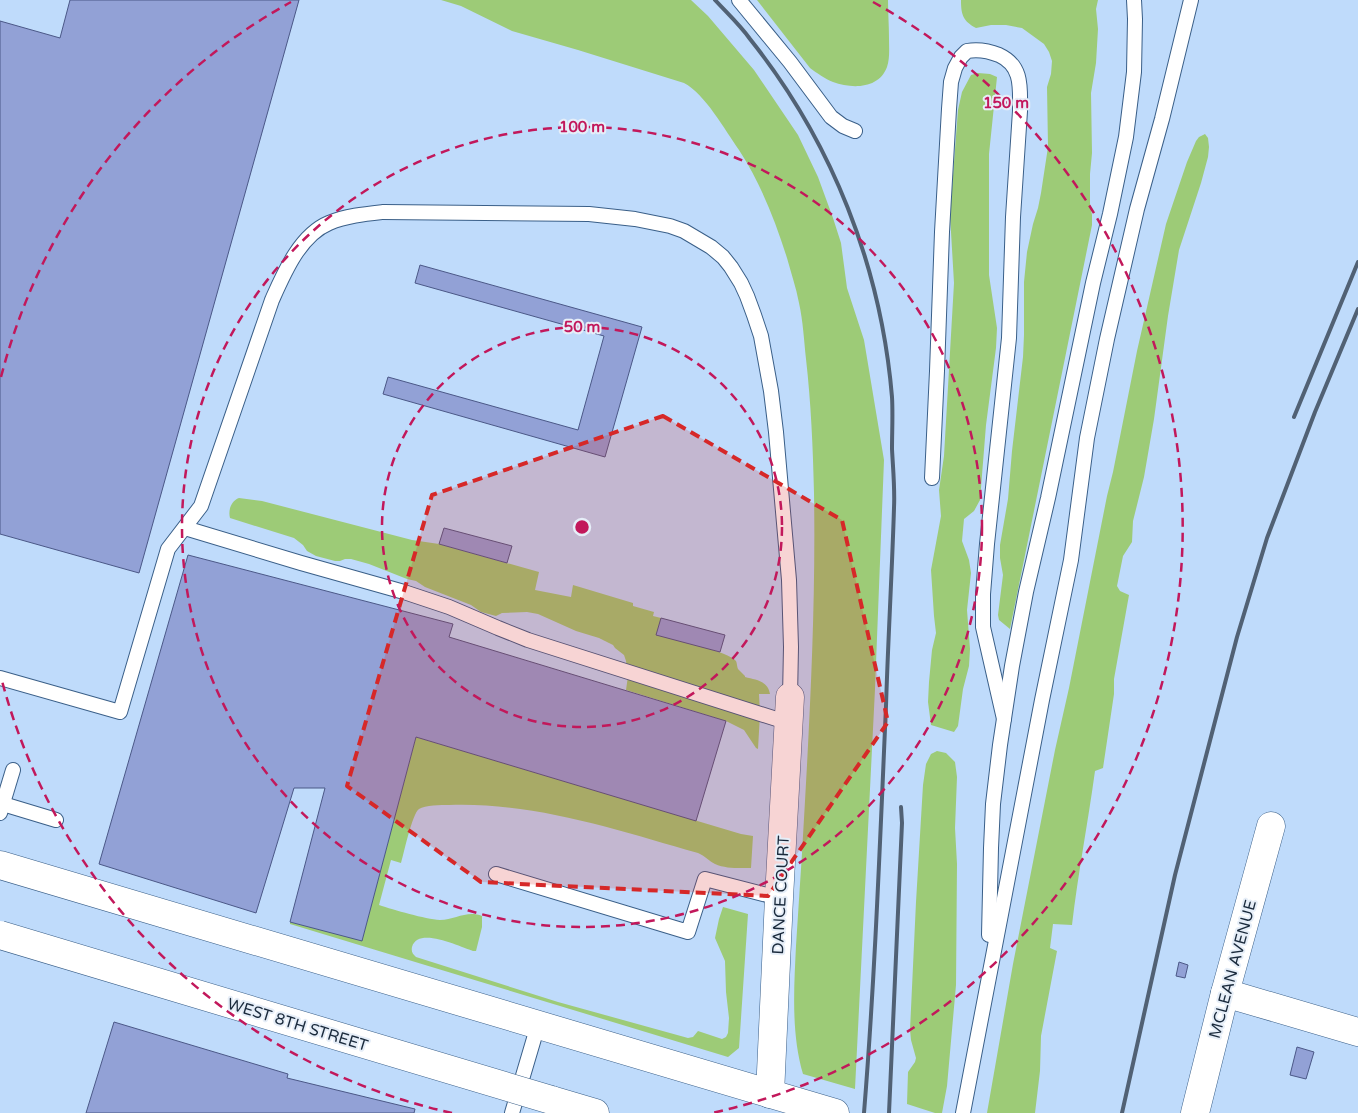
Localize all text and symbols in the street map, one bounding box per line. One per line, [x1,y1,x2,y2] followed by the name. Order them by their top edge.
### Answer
[983,94,1029,112] text: 150 m
[559,118,605,136] text: 100 m
[564,318,600,336] text: 50 m
[573,518,591,536] centre of rings
[768,835,794,955] street label: DANCE COURT
[1205,898,1261,1041] street label: MCLEAN AVENUE
[225,994,371,1056] street label: WEST 8TH STREET

